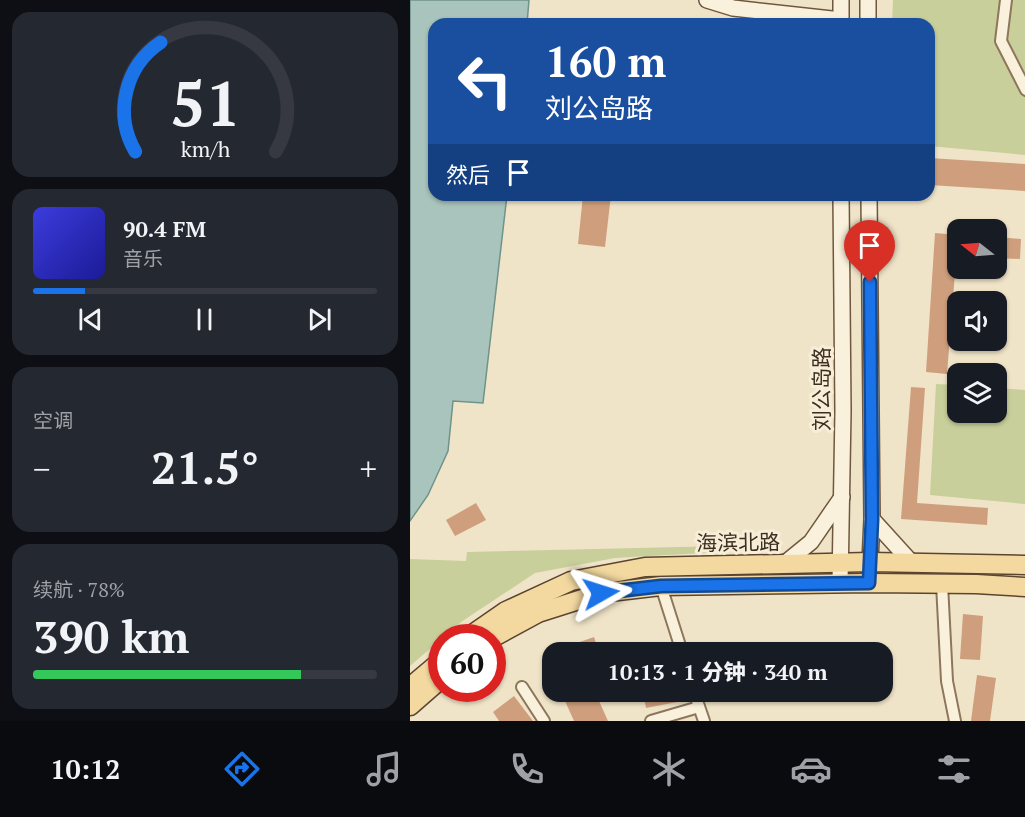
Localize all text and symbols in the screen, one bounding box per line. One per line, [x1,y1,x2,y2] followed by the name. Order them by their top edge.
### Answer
[545,33,666,89] text: 160 m
[446,42,524,120] icon: left
[170,61,240,144] text: 51
[545,90,653,126] text: 刘公岛路
[180,135,230,163] text: km/h
[502,156,535,189] icon: arrive
[446,160,490,189] text: 然后
[123,214,206,243] text: 90.4 FM
[947,219,1007,279] north arrow
[947,219,1007,423] map controls
[844,220,895,282] pin
[853,229,886,262] icon: arrive
[123,245,163,272] text: 音乐
[947,291,1007,351] button: sound
[74,303,107,336] icon: previous
[188,303,221,336] icon: pause
[303,303,336,336] icon: next
[807,347,835,431] street label: 刘公岛路
[947,363,1007,423] button: layers
[33,407,73,434] text: 空调
[151,437,259,497] text: 21.5°
[33,447,51,490] text: −
[359,447,377,490] text: +
[696,527,780,557] street label: 海滨北路
[569,561,633,625] position arrow
[33,576,125,603] text: 续航 · 78%
[33,606,189,666] text: 390 km
[428,624,506,702] speed limit sign: 60
[608,657,827,686] text: 10:13 · 1 分钟 · 340 m
[221,748,263,790] icon: directions
[363,748,405,790] icon: music
[506,748,548,790] icon: phone
[648,748,690,790] icon: climate
[790,748,832,790] icon: car
[933,748,975,790] icon: filters
[50,751,120,787] text: 10:12

